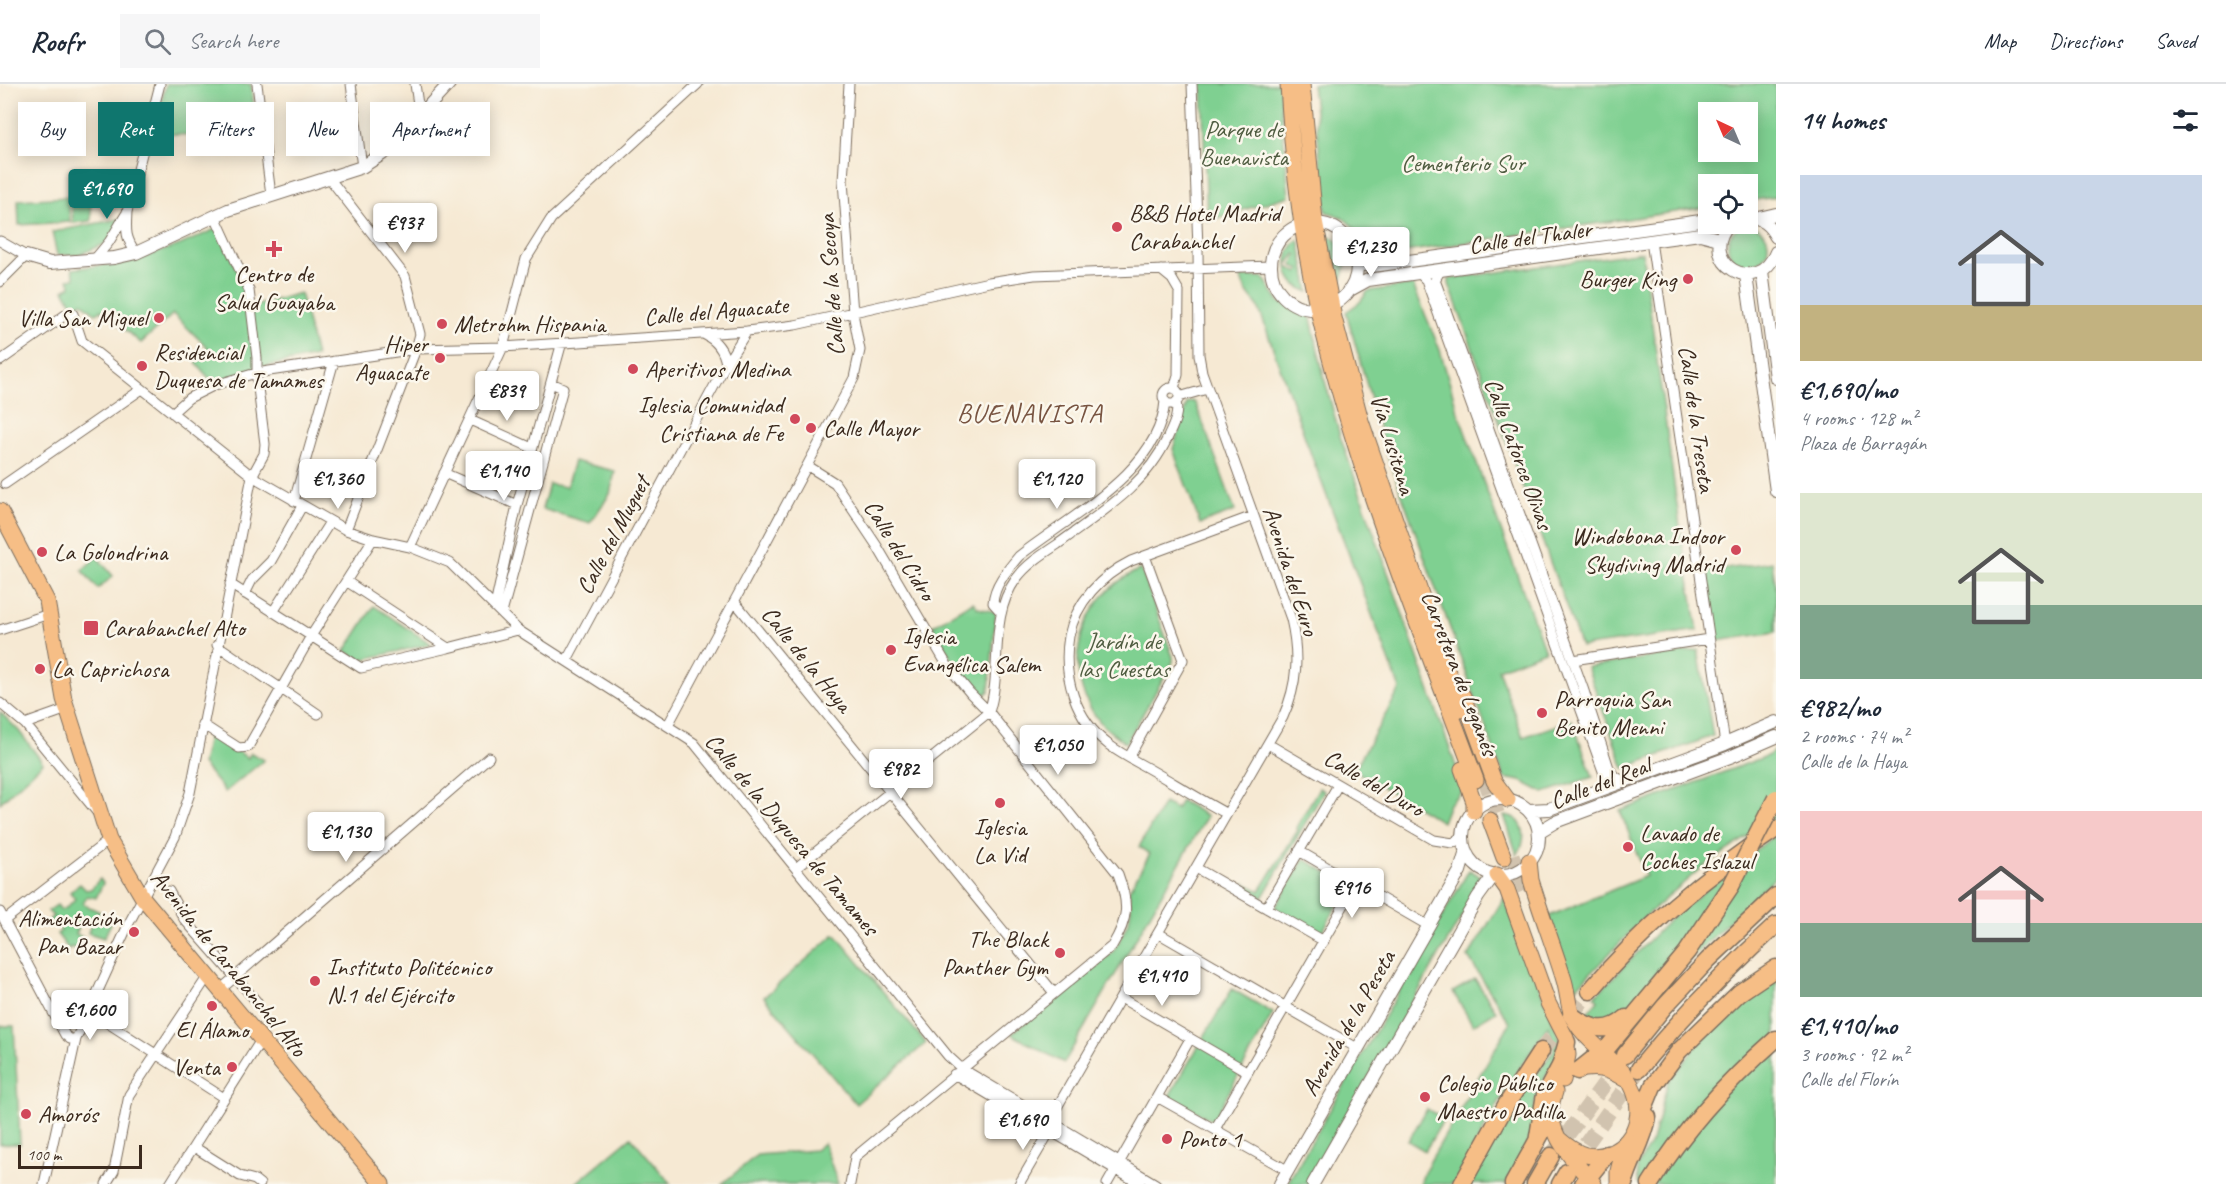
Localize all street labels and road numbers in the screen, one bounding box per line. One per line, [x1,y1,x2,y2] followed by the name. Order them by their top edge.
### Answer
[811,212,851,357] street label: Calle de la Secoya
[1467,213,1596,260] street label: Calle del Thaler
[643,290,791,332] street label: Calle del Aguacate
[1672,344,1722,496] street label: Calle de la Treseta
[1478,374,1561,535] street label: Calle Catorce Olivas
[1364,390,1423,499] street label: Vía Lusitana
[569,468,658,599] street label: Calle del Muguet
[857,494,944,608] street label: Calle del Cidro
[1256,503,1326,641] street label: Avenida del Euro
[1415,586,1506,762] street label: Carretera de Leganés
[755,600,860,720] street label: Calle de la Haya
[699,727,887,944] street label: Calle de la Duquesa de Tamames
[1319,742,1432,825] street label: Calle del Duro
[1546,749,1658,816] street label: Calle del Real
[144,864,315,1064] street label: Avenida de Carabanchel Alto
[1294,944,1402,1101] street label: Avenida de la Peseta

